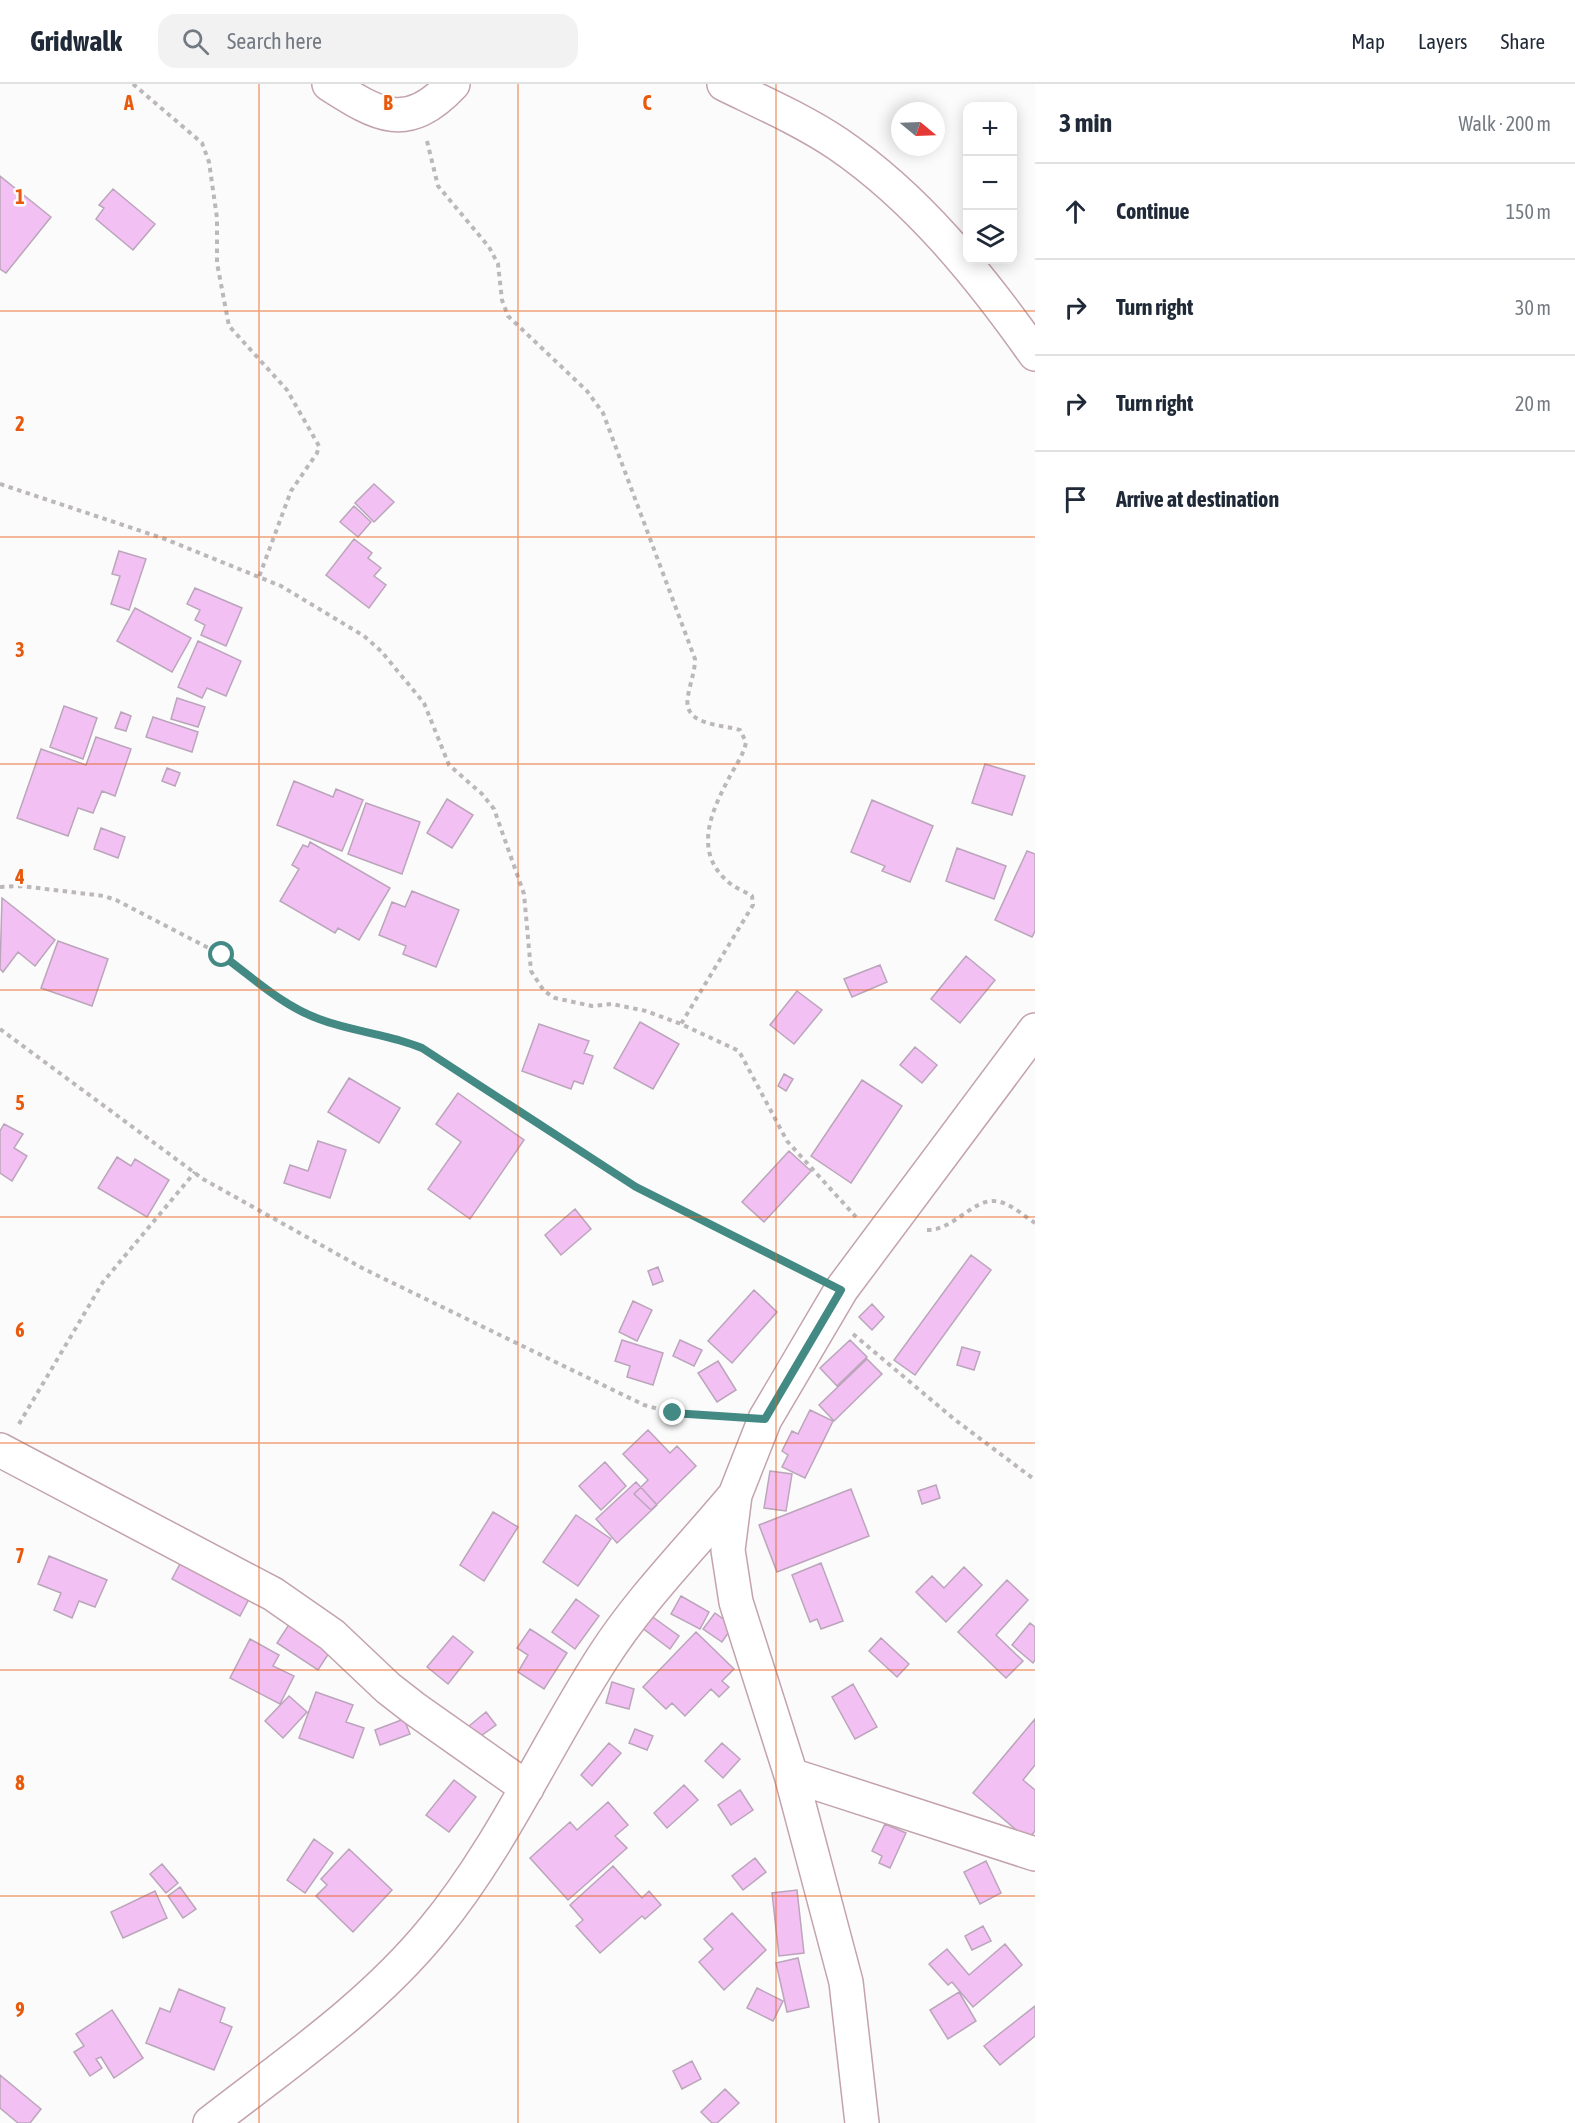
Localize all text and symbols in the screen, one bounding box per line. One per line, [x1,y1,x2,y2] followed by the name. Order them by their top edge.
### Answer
[158,14,578,68] search box
[30,25,122,57] text: Gridwalk
[179,25,212,58] icon: search
[227,28,322,54] text: Search here
[1351,29,1385,53] text: Map
[1418,29,1468,53] text: Layers
[1501,29,1545,53] text: Share
[123,91,134,114] text: A
[383,91,393,114] text: B
[643,91,652,114] text: C
[891,102,945,156] north arrow
[963,102,1017,264] map controls
[963,102,1017,156] button: +
[1059,108,1112,138] text: 3 min
[1459,112,1551,135] text: Walk · 200 m
[963,156,1017,210] button: −
[15,185,25,208] text: 1
[1059,195,1092,228] icon: ahead
[1116,198,1190,224] text: Continue
[1506,200,1551,223] text: 150 m
[963,210,1017,264] button: layers
[1059,291,1092,324] icon: right
[1116,294,1193,320] text: Turn right
[1515,296,1551,319] text: 30 m
[1059,387,1092,420] icon: right
[1116,390,1193,416] text: Turn right
[1515,392,1551,415] text: 20 m
[15,412,25,435] text: 2
[1059,483,1092,516] icon: arrive
[1116,486,1279,512] text: Arrive at destination
[15,638,25,661] text: 3
[14,865,25,888] text: 4
[208,941,234,967] route start
[15,1091,25,1114] text: 5
[15,1318,25,1341] text: 6
[659,1399,685,1425] route end
[15,1544,25,1567] text: 7
[15,1771,25,1794] text: 8
[15,1998,25,2021] text: 9

